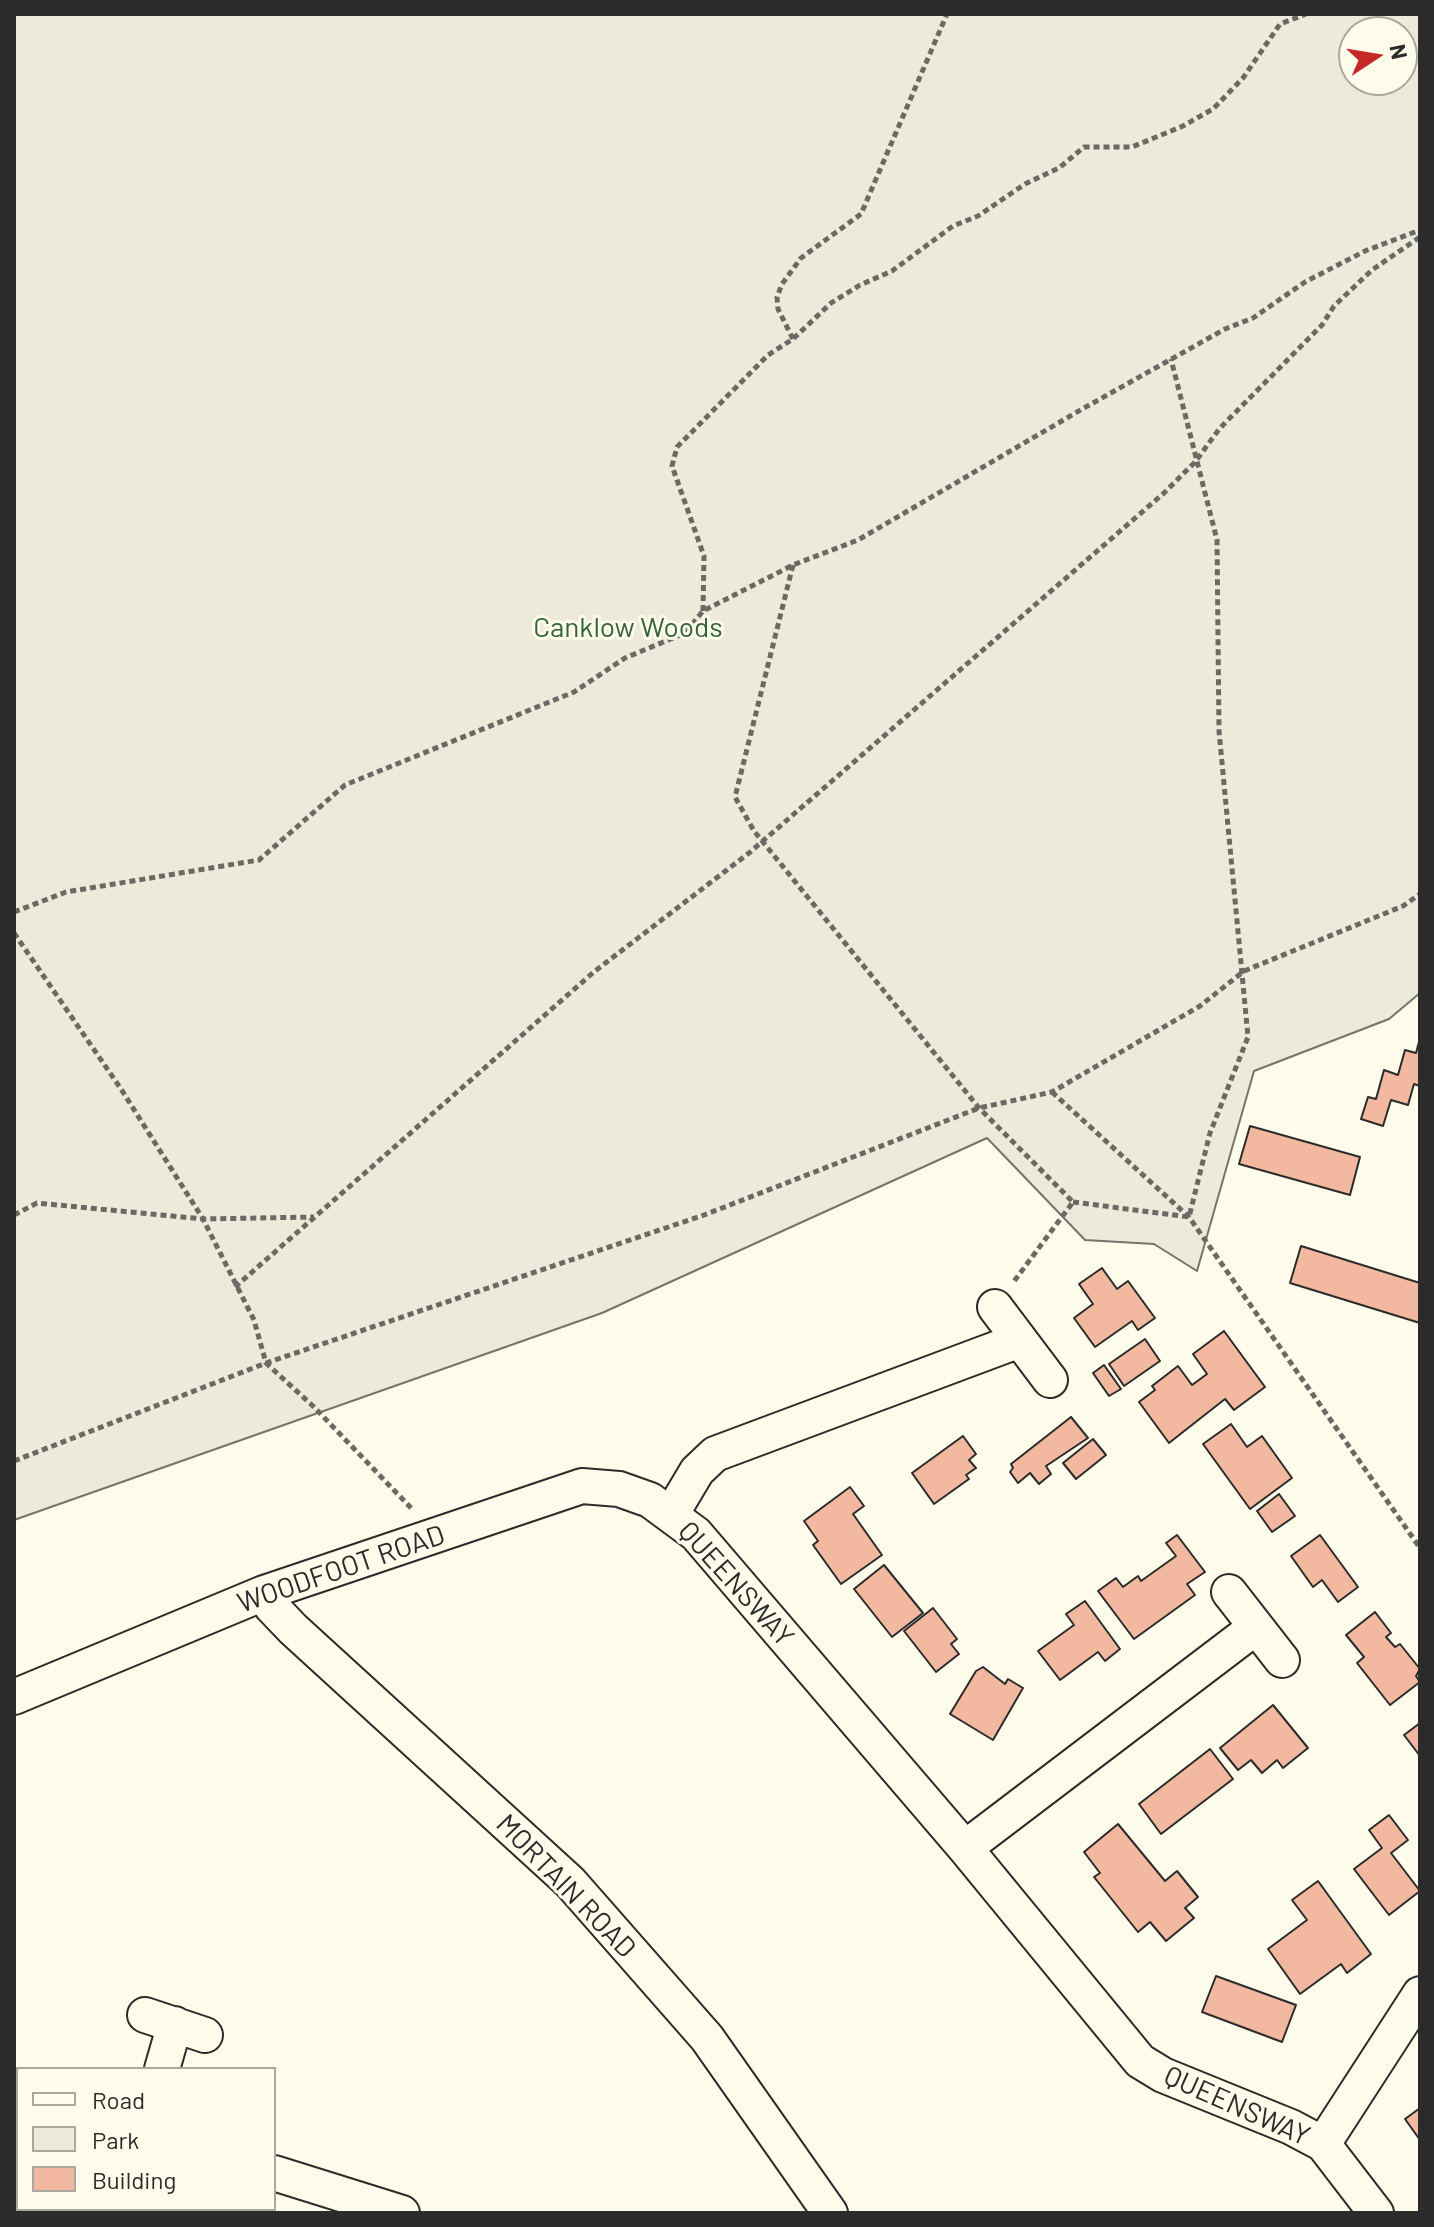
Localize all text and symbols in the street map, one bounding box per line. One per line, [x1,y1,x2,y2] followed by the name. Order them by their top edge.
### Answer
[1338,16,1418,96] north arrow
[1385,42,1414,61] text: N
[533,611,723,645] park label: Canklow Woods
[671,1515,801,1653] street label: QUEENSWAY
[233,1518,449,1620] street label: WOODFOOT ROAD
[489,1807,643,1965] street label: MORTAIN ROAD
[1159,2059,1315,2153] street label: QUEENSWAY
[16,2067,276,2211] legend
[92,2085,145,2114] text: Road
[92,2125,139,2154] text: Park
[92,2165,176,2194] text: Building

